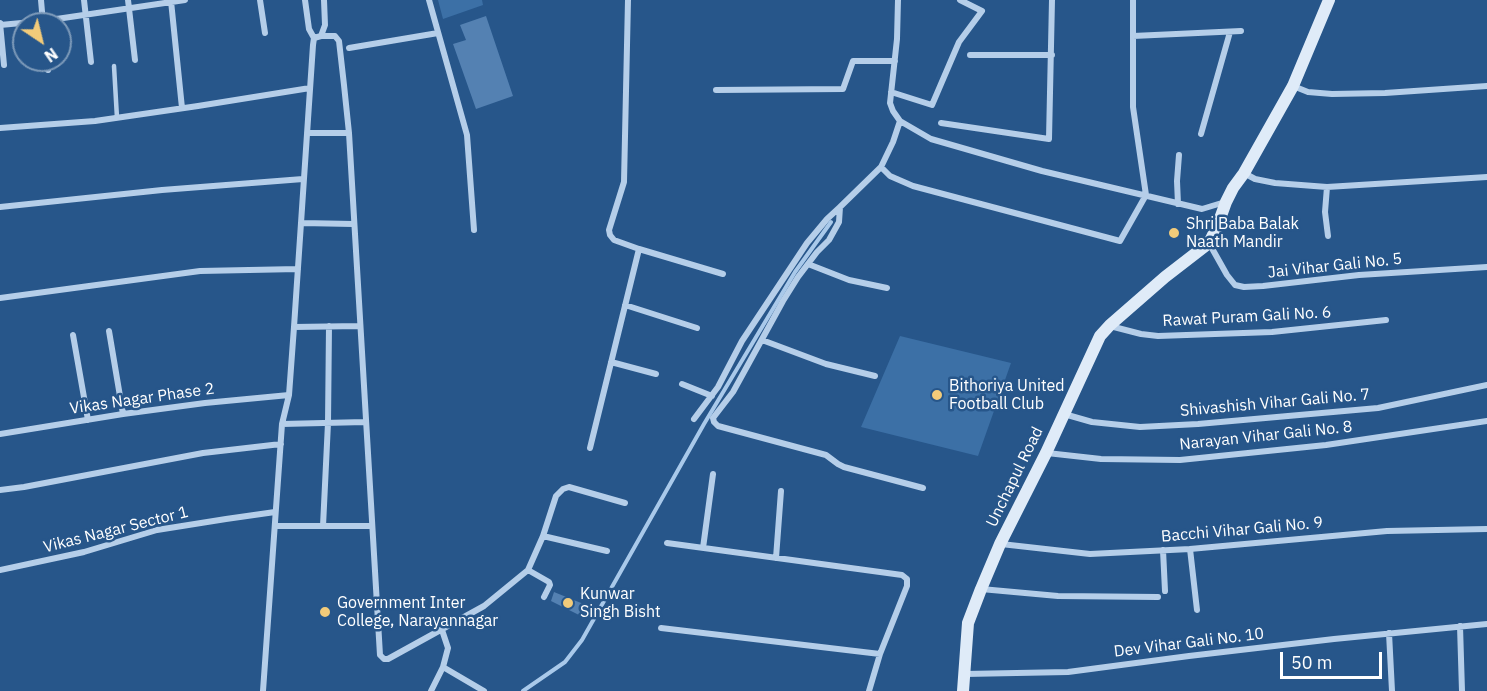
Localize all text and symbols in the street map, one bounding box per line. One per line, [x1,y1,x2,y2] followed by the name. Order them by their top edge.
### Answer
[12,12,72,72] north arrow
[41,44,62,67] text: N
[1186,214,1299,252] place label: Shri Baba Balak Naath Mandir
[1167,226,1181,240] marker: Shri Baba Balak Naath Mandir
[1267,249,1403,283] street label: Jai Vihar Gali No. 5
[1162,303,1332,331] street label: Rawat Puram Gali No. 6
[949,376,1065,414] place label: Bithoriya United Football Club
[68,379,216,419] street label: Vikas Nagar Phase 2
[1179,385,1371,421] street label: Shivashish Vihar Gali No. 7
[930,388,944,402] marker: Bithoriya United Football Club
[1179,417,1353,455] street label: Narayan Vihar Gali No. 8
[983,424,1047,530] street label: Unchapul Road
[42,503,190,557] street label: Vikas Nagar Sector 1
[1160,513,1324,547] street label: Bacchi Vihar Gali No. 9
[580,584,661,622] place label: Kunwar Singh Bisht
[337,593,498,631] place label: Government Inter College, Narayannagar
[561,596,575,610] marker: Kunwar Singh Bisht
[318,605,332,619] marker: Government Inter College, Narayannagar
[1113,624,1265,662] street label: Dev Vihar Gali No. 10
[1283,640,1385,678] scale bar
[1291,651,1333,674] text: 50 m

